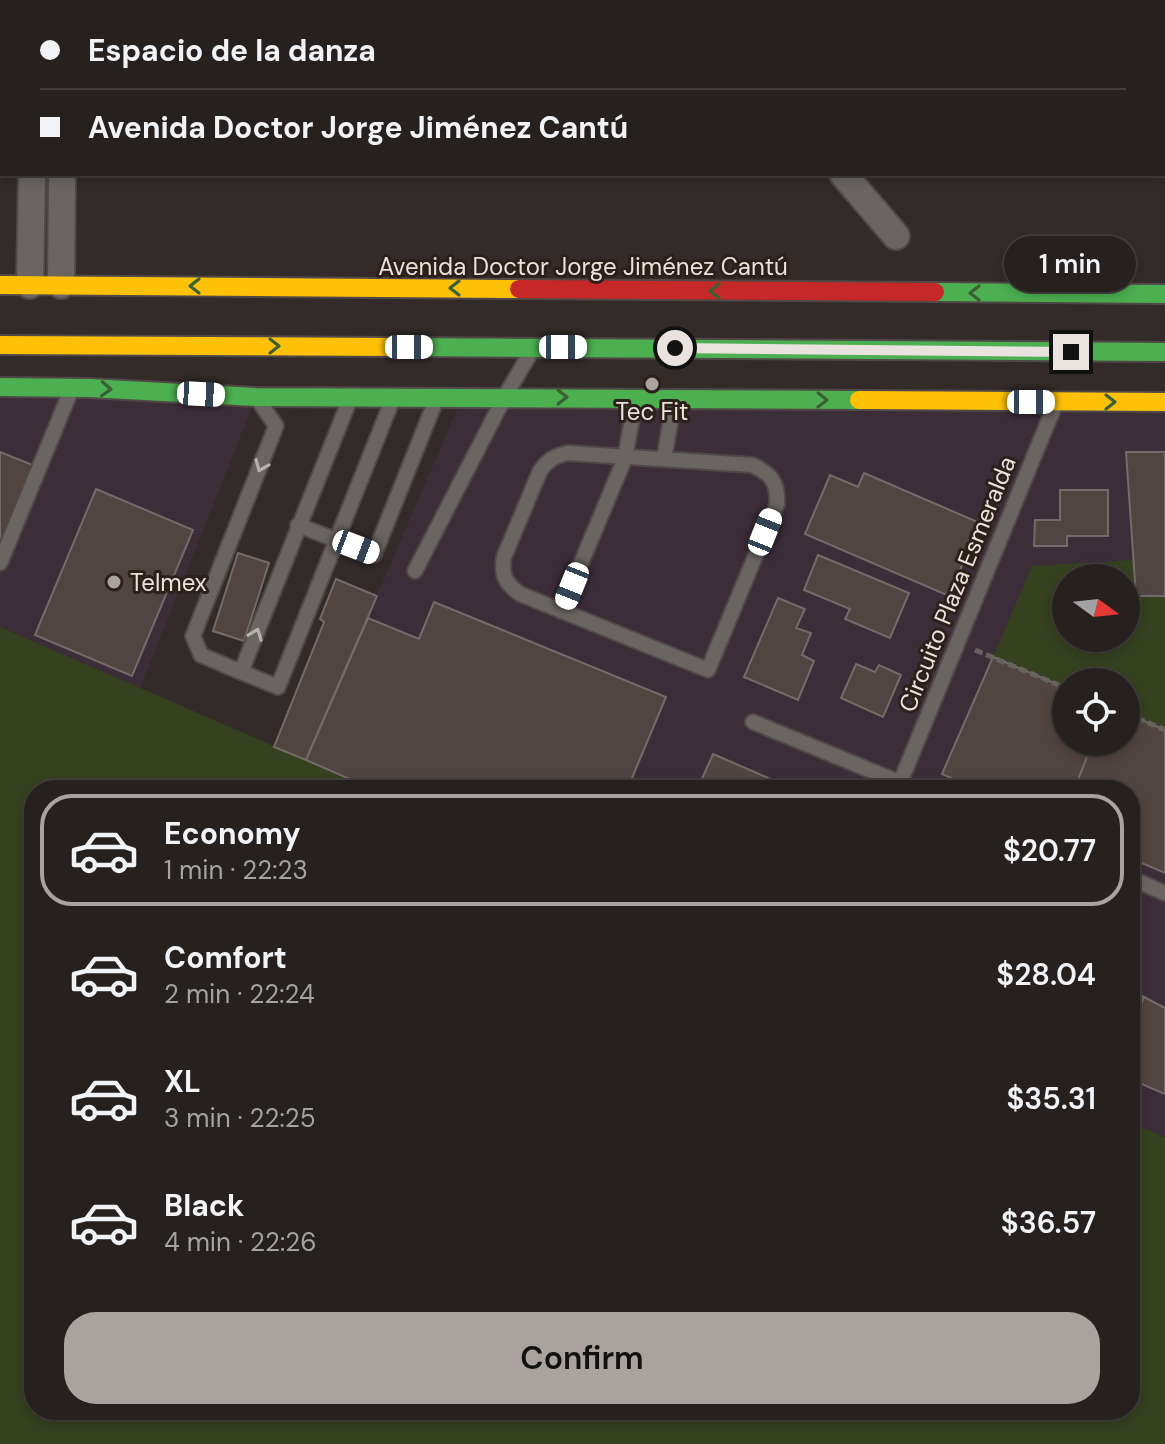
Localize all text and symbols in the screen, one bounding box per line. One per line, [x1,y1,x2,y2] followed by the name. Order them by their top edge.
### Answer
[88,31,376,70] text: Espacio de la danza
[88,108,628,147] text: Avenida Doctor Jorge Jiménez Cantú
[1005,236,1137,292] callout: 1 min
[1039,247,1101,281] text: 1 min
[378,251,788,282] street label: Avenida Doctor Jorge Jiménez Cantú
[188,277,201,295] one-way arrow
[448,280,461,297] one-way arrow
[708,282,721,300] one-way arrow
[968,284,981,302] one-way arrow
[657,330,693,366] route start
[1053,334,1089,370] route end
[385,335,433,359] car
[539,335,587,359] car
[268,337,281,355] one-way arrow
[643,375,661,393] marker: Tec Fit
[100,380,113,397] one-way arrow
[176,381,226,407] car
[556,388,569,406] one-way arrow
[1007,390,1055,414] car
[816,391,829,408] one-way arrow
[1104,393,1117,411] one-way arrow
[615,396,689,427] place label: Tec Fit
[891,452,1023,716] street label: Circuito Plaza Esmeralda
[254,458,270,472] one-way arrow
[745,505,785,559] car
[329,527,383,567] car
[552,559,592,613] car
[1052,564,1140,652] north arrow
[1052,564,1140,756] map controls
[130,567,207,598] place label: Telmex
[105,573,123,591] marker: Telmex
[246,628,263,642] one-way arrow
[1052,668,1140,756] button: locate
[68,814,140,886] icon: car
[164,814,301,853] text: Economy
[1003,831,1096,870] text: $20.77
[164,853,308,887] text: 1 min · 22:23
[68,938,140,1010] icon: car
[164,938,287,977] text: Comfort
[996,955,1096,994] text: $28.04
[164,977,315,1011] text: 2 min · 22:24
[68,1062,140,1134] icon: car
[164,1062,201,1101] text: XL
[1006,1079,1096,1118] text: $35.31
[164,1101,316,1135] text: 3 min · 22:25
[68,1186,140,1258] icon: car
[164,1186,244,1225] text: Black
[1001,1203,1096,1242] text: $36.57
[164,1225,317,1259] text: 4 min · 22:26
[64,1312,1100,1404] button: Confirm

